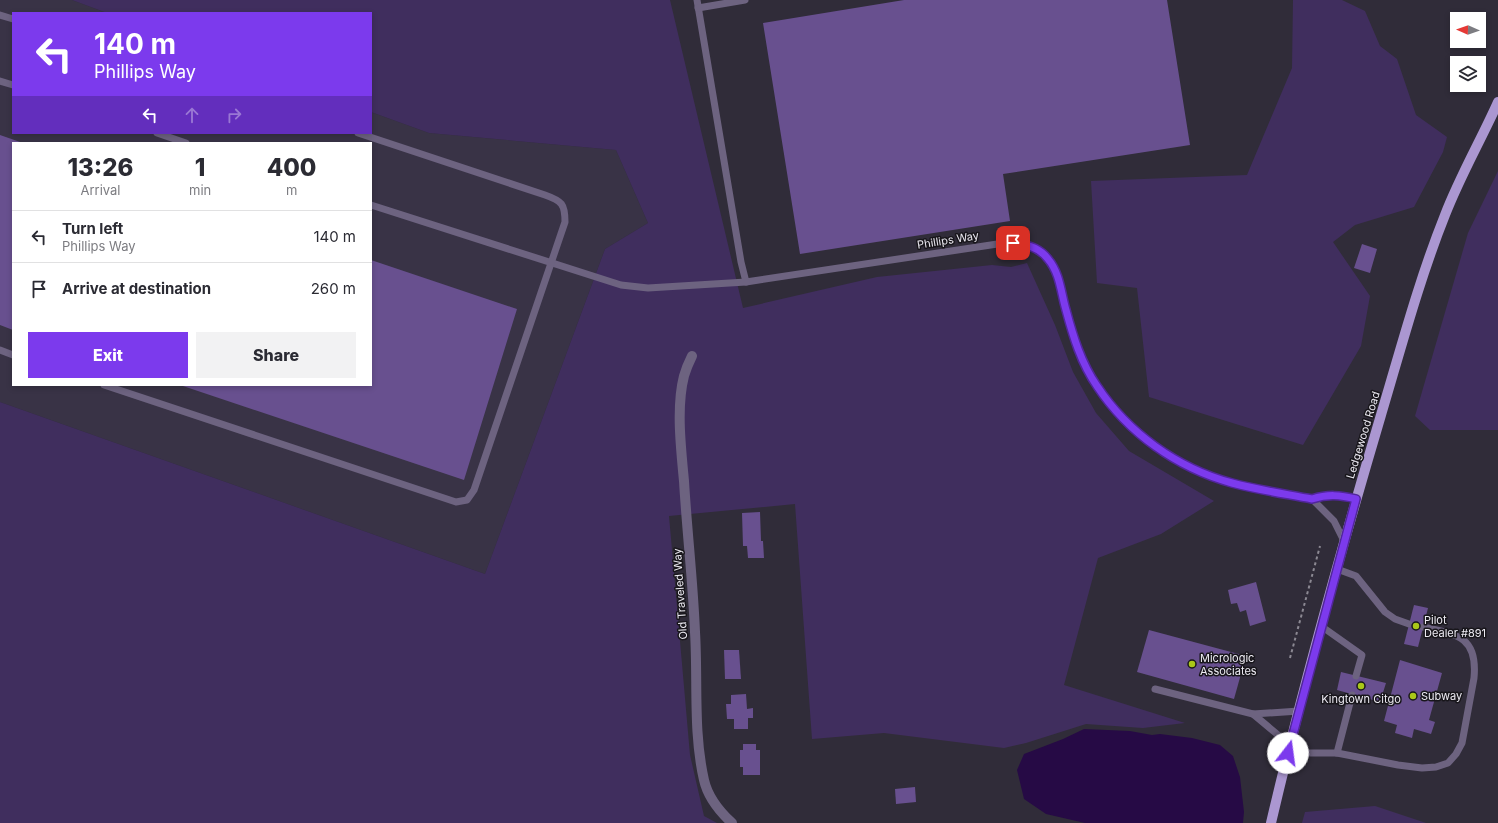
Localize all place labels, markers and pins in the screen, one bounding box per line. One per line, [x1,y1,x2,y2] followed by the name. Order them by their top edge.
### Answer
[996,226,1030,260] pin
[1424,613,1486,640] place label: Pilot Dealer #891
[1411,621,1421,631] marker: Pilot Dealer #891
[1200,651,1257,678] place label: Micrologic Associates
[1187,659,1197,669] marker: Micrologic Associates
[1356,681,1366,691] marker: Kingtown Citgo
[1421,689,1462,703] place label: Subway
[1408,691,1418,701] marker: Subway
[1321,692,1401,706] place label: Kingtown Citgo

